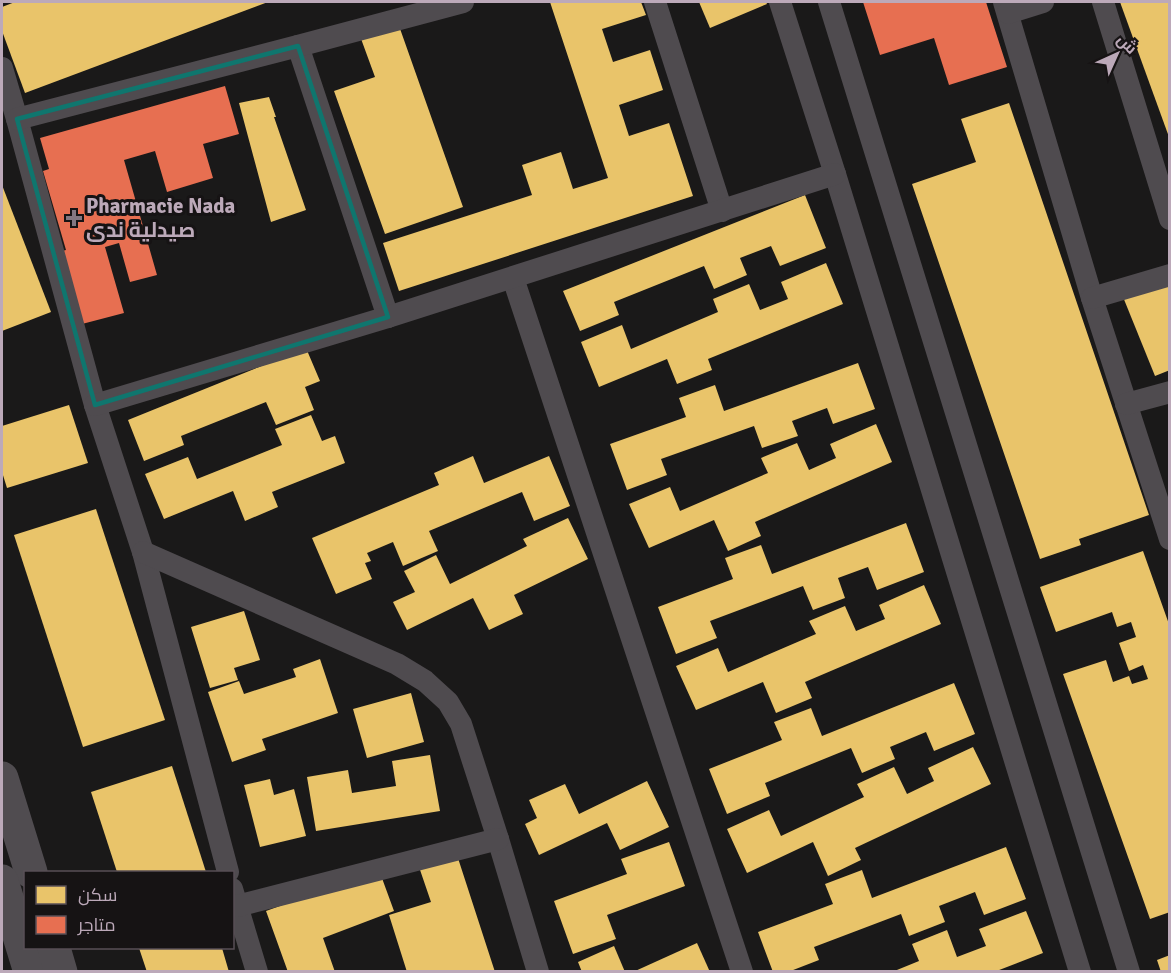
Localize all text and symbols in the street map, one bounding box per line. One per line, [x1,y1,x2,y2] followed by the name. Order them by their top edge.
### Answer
[1087,24,1147,84] north arrow
[1113,30,1141,58] text: ش
[86,193,236,243] place label: Pharmacie Nada صيدلية ندى
[67,211,81,225] marker: Pharmacie Nada صيدلية ندى
[24,871,234,949] legend
[78,884,117,906] text: سكن
[77,914,116,936] text: متاجر

